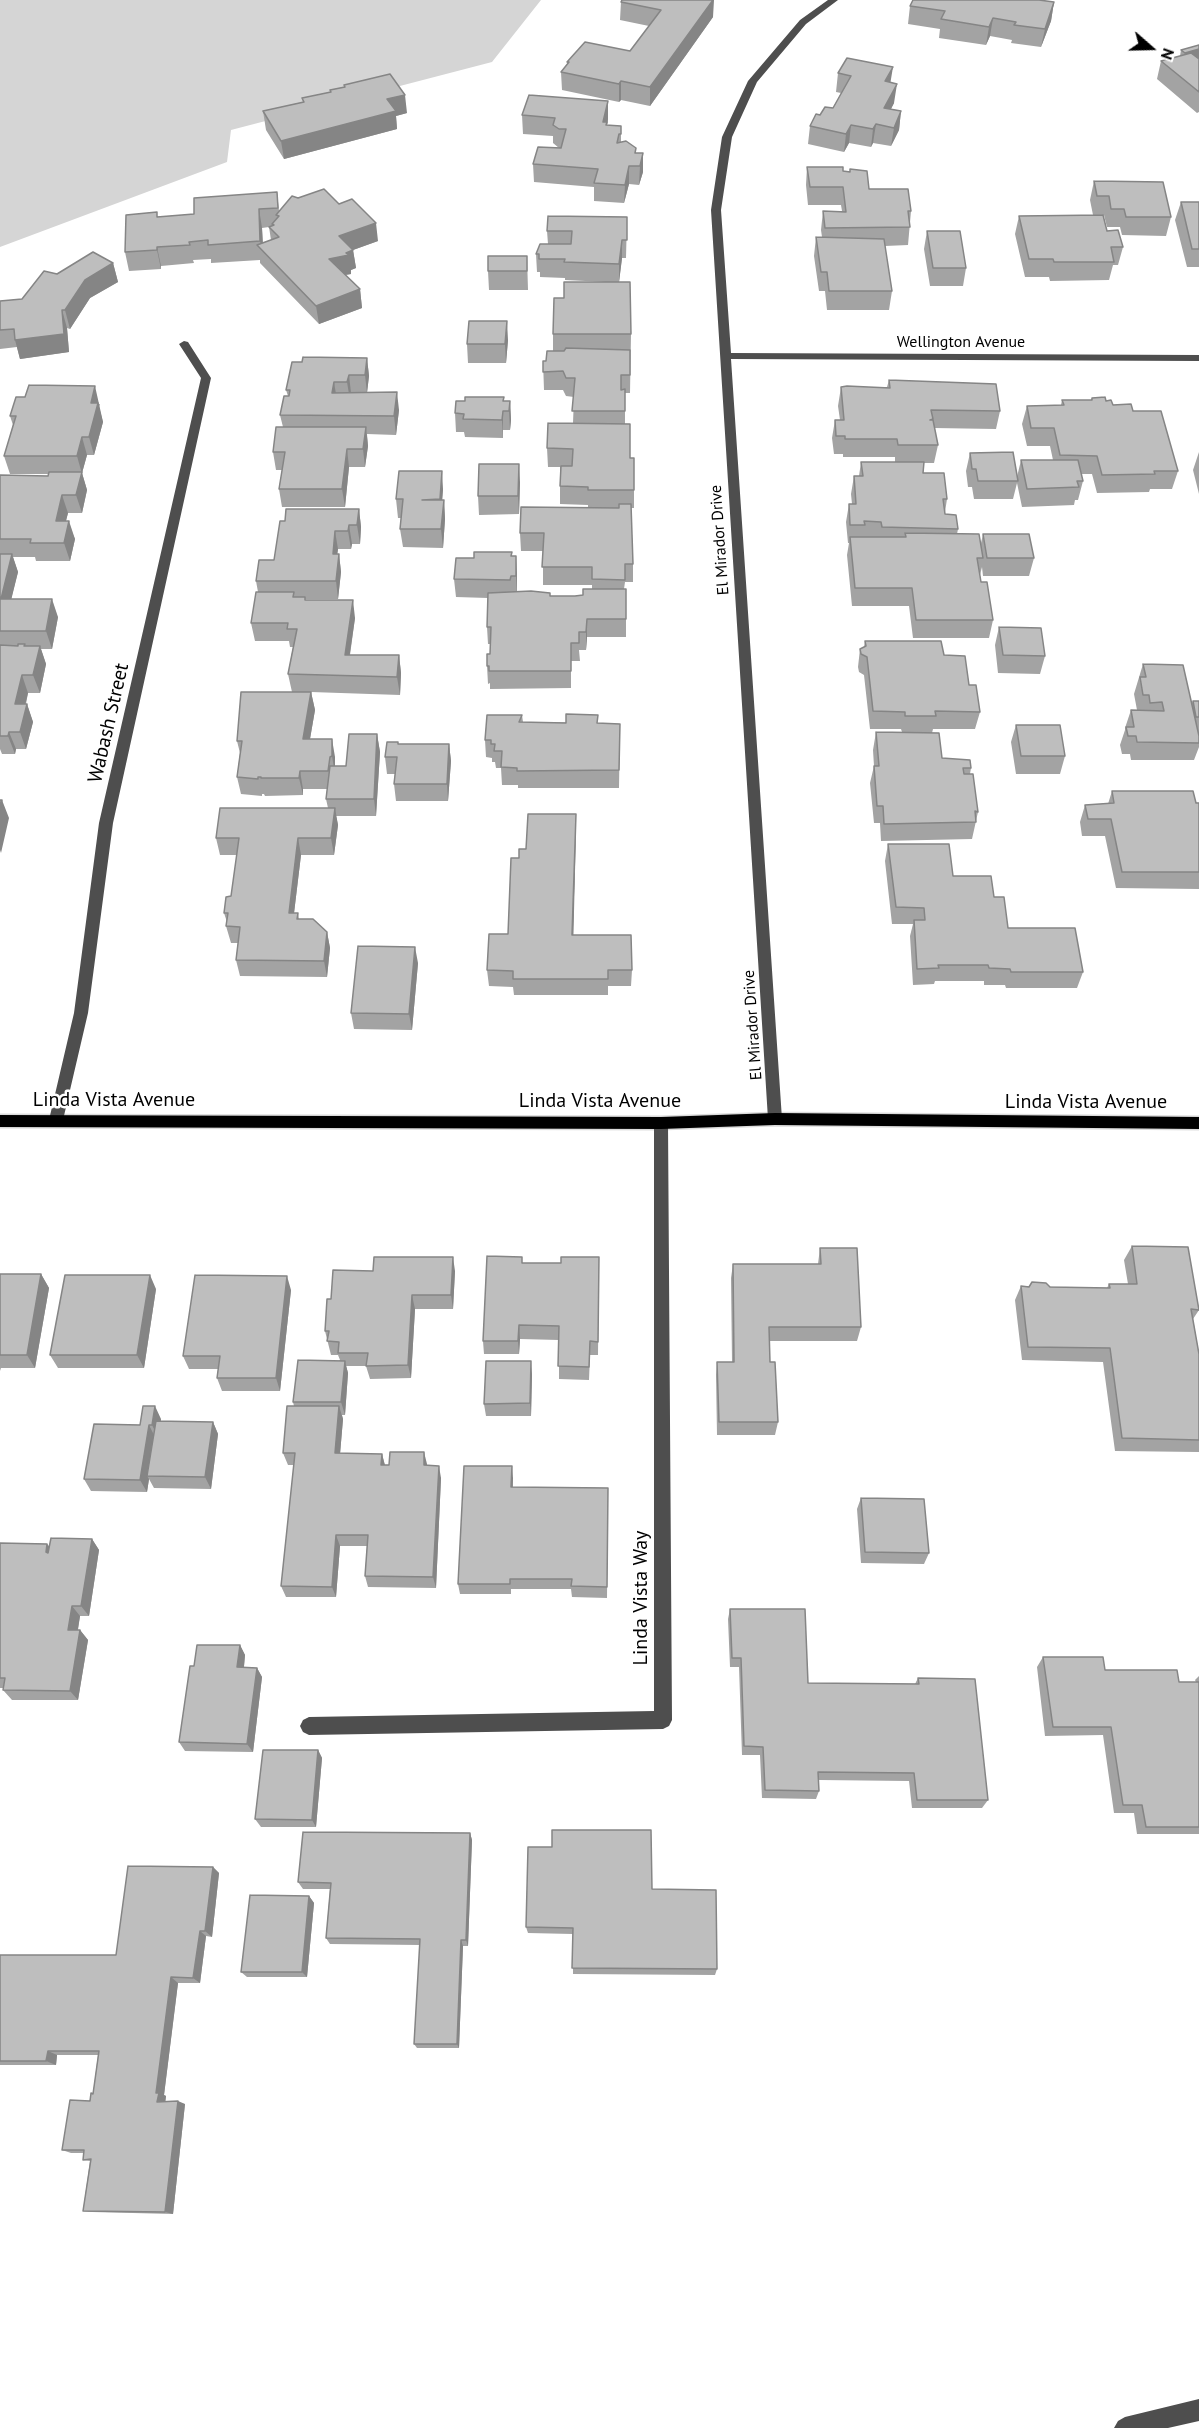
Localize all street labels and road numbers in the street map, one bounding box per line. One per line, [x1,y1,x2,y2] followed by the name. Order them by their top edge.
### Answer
[897,332,1025,352] street label: Wellington Avenue
[707,484,733,596] street label: El Mirador Drive
[84,661,134,785] street label: Wabash Street
[740,969,766,1081] street label: El Mirador Drive
[33,1088,195,1112] street label: Linda Vista Avenue
[519,1089,681,1113] street label: Linda Vista Avenue
[1005,1090,1167,1114] street label: Linda Vista Avenue
[629,1531,653,1665] street label: Linda Vista Way

